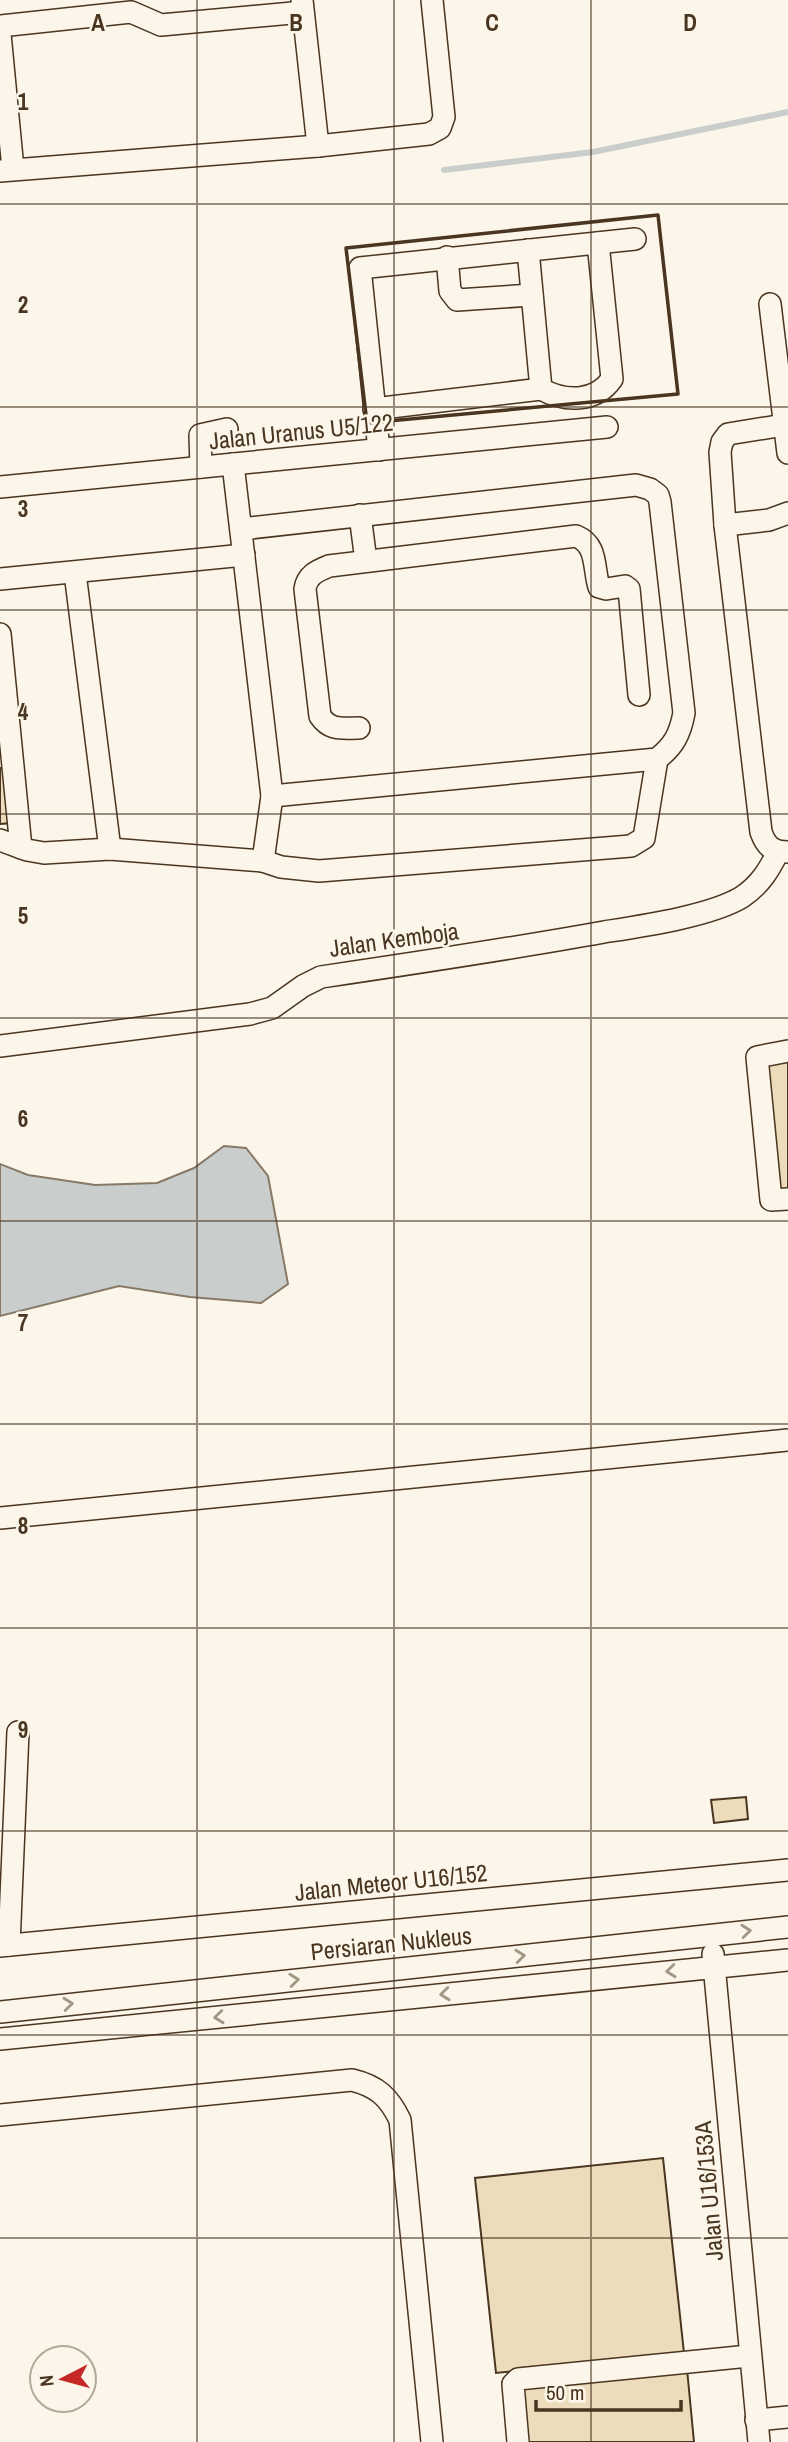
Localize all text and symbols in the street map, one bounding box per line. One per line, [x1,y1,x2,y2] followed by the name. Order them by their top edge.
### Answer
[91,7,105,38] text: A
[289,7,303,38] text: B
[485,7,499,38] text: C
[683,7,697,38] text: D
[18,86,29,117] text: 1
[18,289,28,320] text: 2
[207,405,395,457] street label: Jalan Uranus U5/122
[18,493,28,524] text: 3
[18,696,29,727] text: 4
[18,900,28,931] text: 5
[327,914,461,964] street label: Jalan Kemboja
[18,1103,28,1134] text: 6
[18,1307,28,1338] text: 7
[18,1510,28,1541] text: 8
[18,1714,28,1745] text: 9
[293,1856,489,1908] street label: Jalan Meteor U16/152
[309,1919,473,1967] street label: Persiaran Nukleus
[741,1924,752,1939] one-way arrow
[514,1948,526,1963] one-way arrow
[665,1964,677,1979] one-way arrow
[289,1973,300,1988] one-way arrow
[439,1986,450,2001] one-way arrow
[62,1997,74,2012] one-way arrow
[213,2009,224,2024] one-way arrow
[686,2119,730,2262] street label: Jalan U16/153A
[28,2344,98,2414] north arrow
[536,2368,681,2412] scale bar
[33,2374,60,2388] text: N
[546,2378,584,2407] text: 50 m

